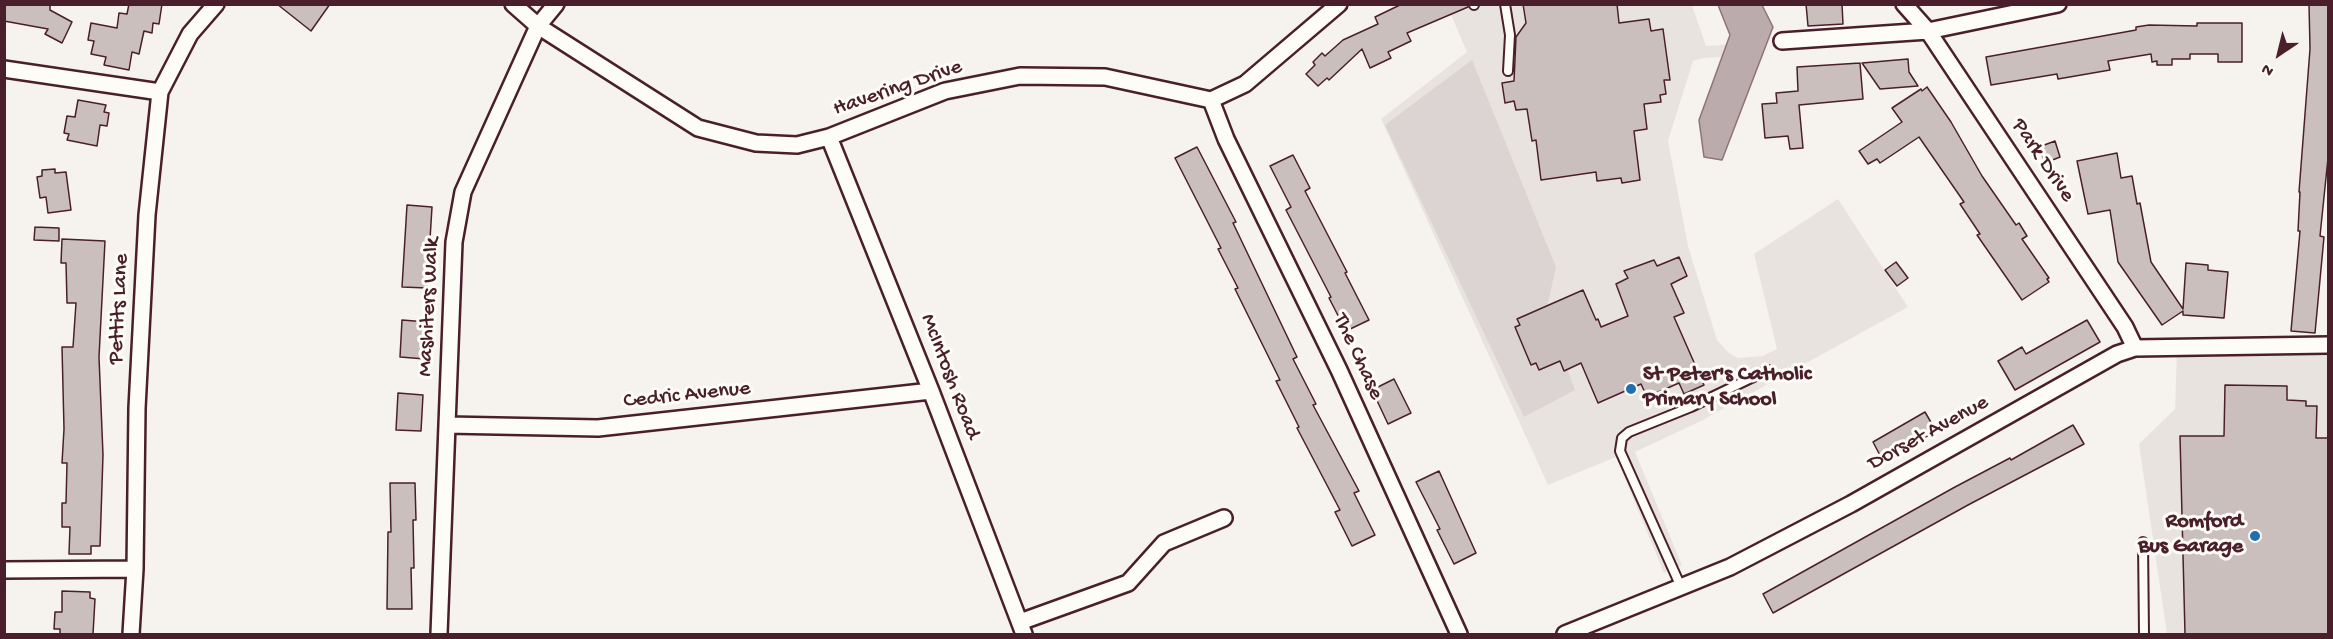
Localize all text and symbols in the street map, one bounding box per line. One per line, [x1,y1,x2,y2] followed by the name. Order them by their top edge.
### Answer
[2249,24,2309,84] north arrow
[830,55,966,123] street label: Havering Drive
[2259,58,2278,80] text: N
[2004,114,2080,208] street label: Park Drive
[413,237,447,377] street label: Mashiters Walk
[104,253,136,365] street label: Pettits Lane
[1326,310,1388,404] street label: The Chase
[913,311,985,443] street label: McIntosh Road
[1643,363,1811,414] place label: St Peter's Catholic Primary School
[622,376,752,416] street label: Cedric Avenue
[1624,382,1638,396] marker: St Peter's Catholic Primary School
[1864,390,1994,478] street label: Dorset Avenue
[2138,510,2243,562] place label: Romford Bus Garage
[2248,529,2262,543] marker: Romford Bus Garage

